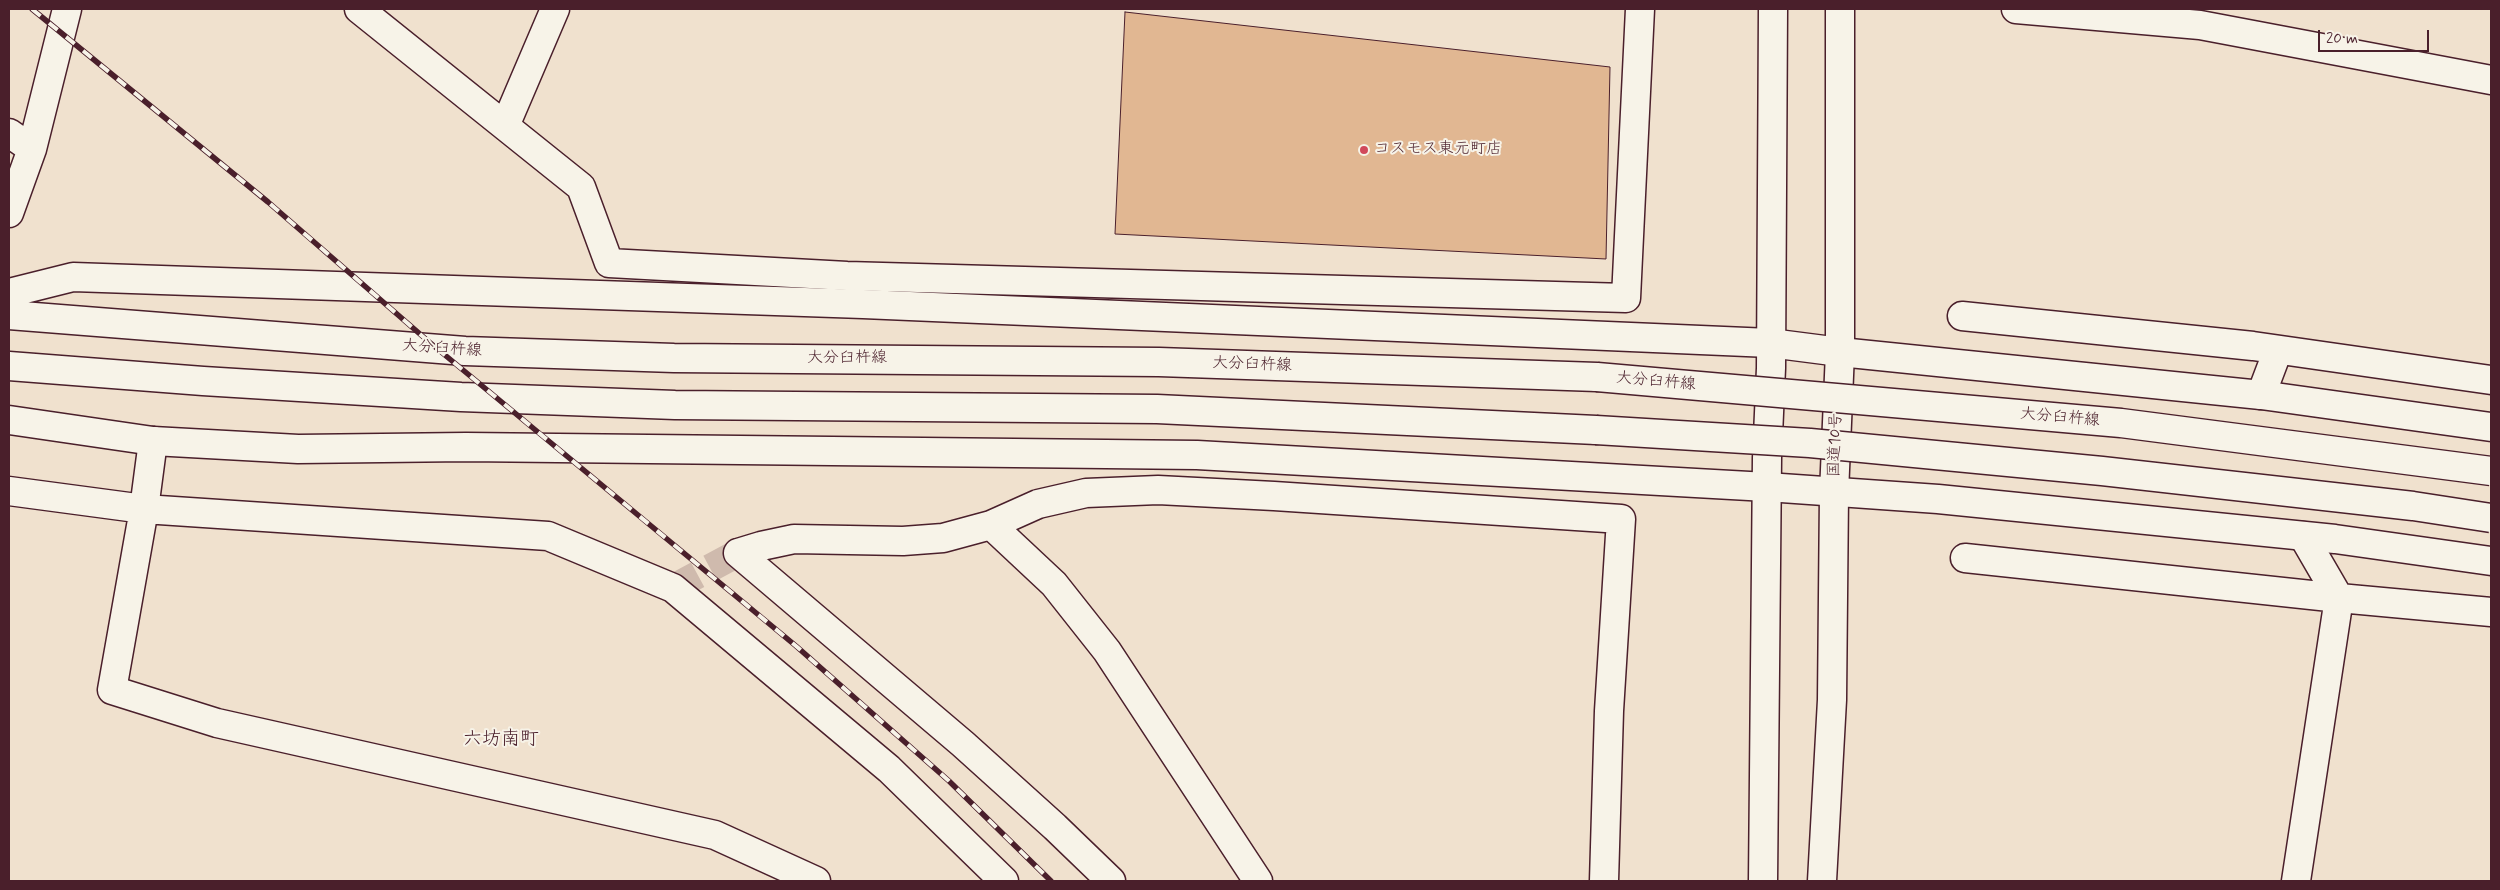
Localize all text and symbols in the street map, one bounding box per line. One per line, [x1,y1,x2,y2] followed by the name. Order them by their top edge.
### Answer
[2320,20,2431,52] scale bar
[2326,29,2358,49] text: 20 m
[1374,140,1502,160] place label: コスモス東元町店
[1358,144,1370,156] marker: コスモス東元町店
[401,337,483,361] street label: 大分臼杵線
[807,349,887,369] street label: 大分臼杵線
[1212,354,1292,376] street label: 大分臼杵線
[1615,369,1697,395] street label: 大分臼杵線
[2019,405,2101,431] street label: 大分臼杵線
[1825,413,1847,477] street label: 国道10号
[463,729,539,751] district label: 六坊南町

